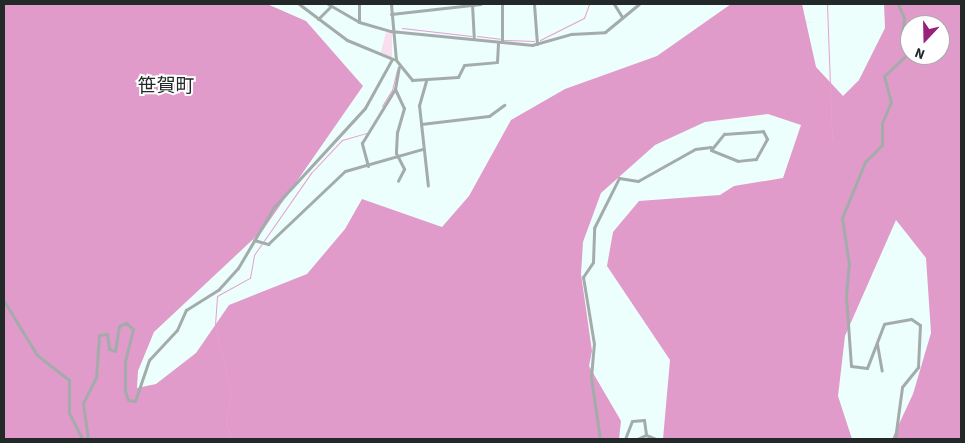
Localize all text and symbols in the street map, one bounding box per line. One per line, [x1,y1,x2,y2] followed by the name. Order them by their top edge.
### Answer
[900,15,950,65] north arrow
[912,42,928,64] text: N
[138,76,194,98] district label: 笹賀町

